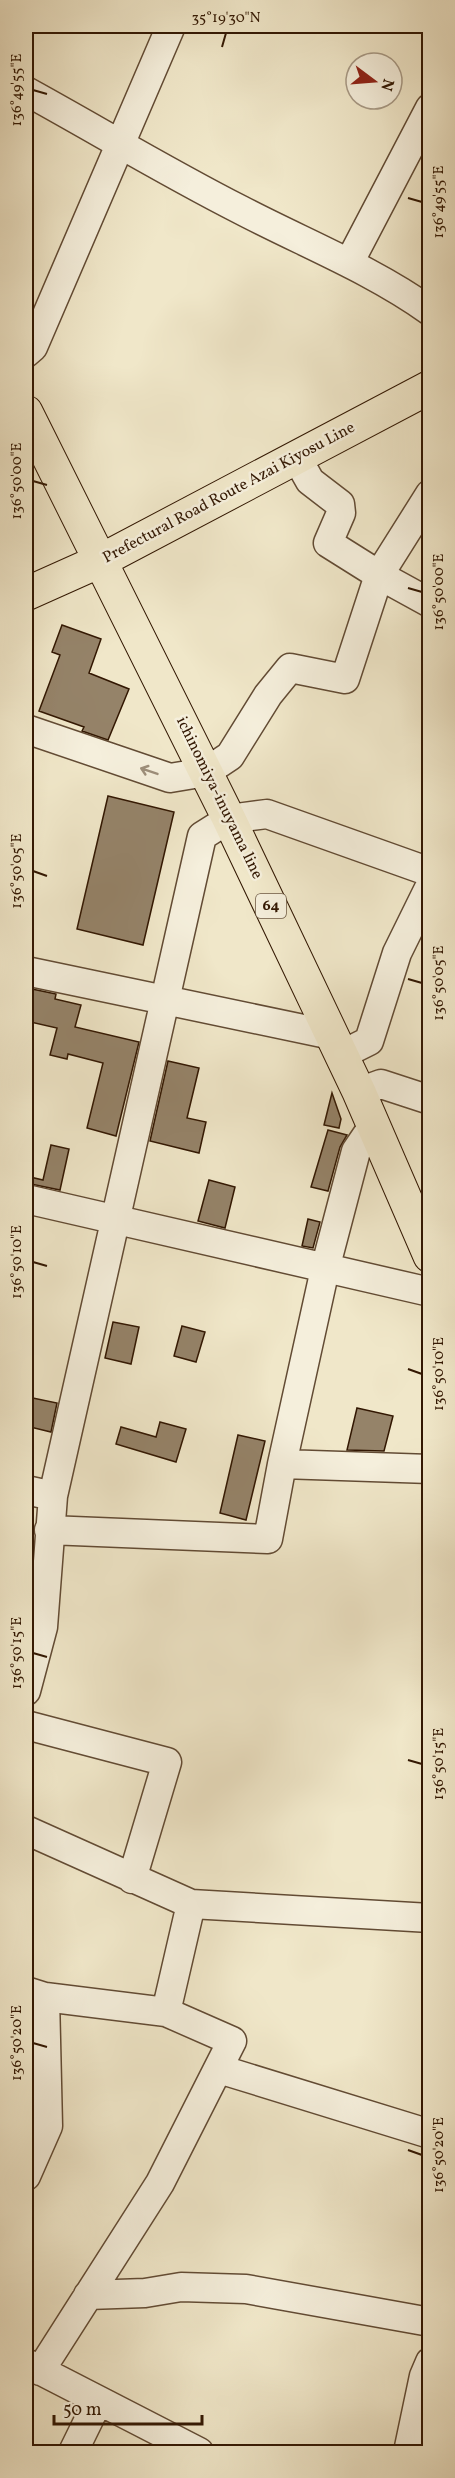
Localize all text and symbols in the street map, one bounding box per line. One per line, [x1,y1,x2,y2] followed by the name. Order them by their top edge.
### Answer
[191,8,261,29] text: 35°19'30"N
[344,51,404,111] north arrow
[7,53,28,127] text: 136°49'55"E
[374,76,399,94] text: N
[429,165,450,239] text: 136°49'55"E
[99,417,359,569] street label: Prefectural Road Route Azai Kiyosu Line
[7,442,28,520] text: 136°50'00"E
[429,553,450,631] text: 136°50'00"E
[170,713,268,883] street label: ichinomiya-inuyama line
[140,765,159,776] one-way arrow
[7,833,28,909] text: 136°50'05"E
[256,894,286,918] road number: 64
[429,945,450,1021] text: 136°50'05"E
[7,1225,28,1299] text: 136°50'10"E
[429,1337,450,1411] text: 136°50'10"E
[7,1617,28,1689] text: 136°50'15"E
[429,1728,450,1800] text: 136°50'15"E
[7,2005,28,2081] text: 136°50'20"E
[429,2117,450,2193] text: 136°50'20"E
[54,2388,202,2426] scale bar
[63,2398,102,2423] text: 50 m

